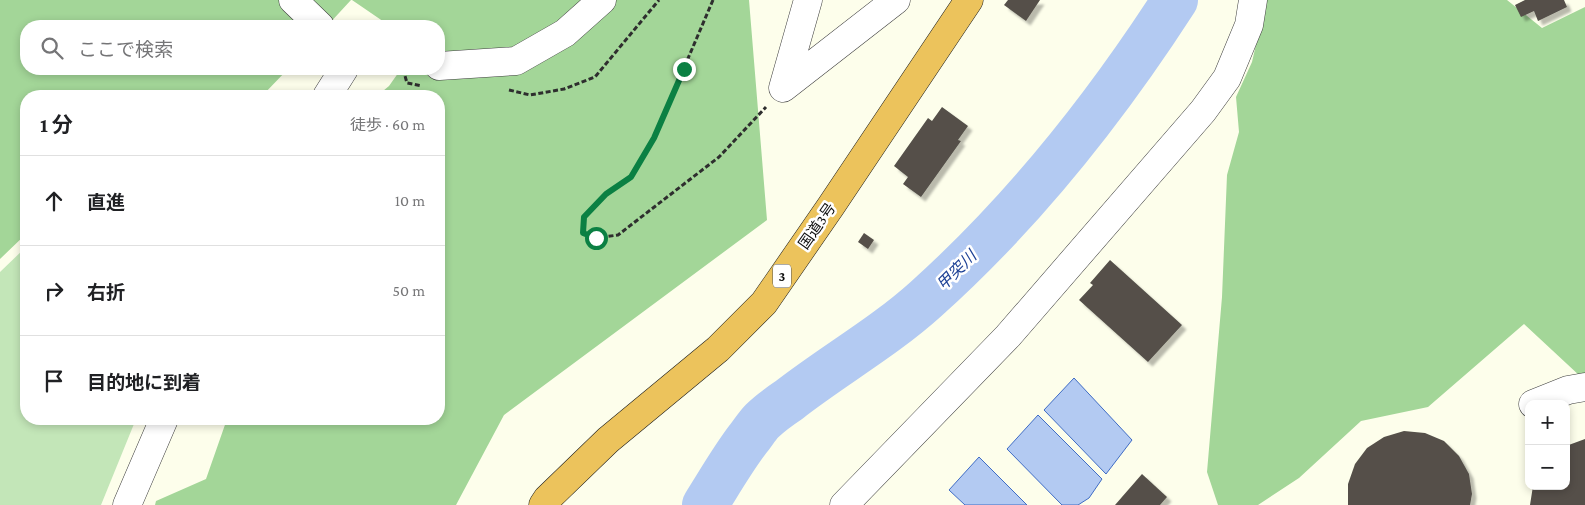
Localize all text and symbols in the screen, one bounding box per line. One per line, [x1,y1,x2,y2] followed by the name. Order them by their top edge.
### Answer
[20,20,445,75] search box
[38,34,66,62] icon: search
[78,39,173,60] text: ここで検索
[673,58,696,81] route end
[40,113,73,137] text: 1 分
[350,116,425,133] text: 徒歩 · 60 m
[40,187,68,215] icon: ahead
[87,192,125,213] text: 直進
[395,192,425,209] text: 10 m
[795,200,839,252] street label: 国道3号
[585,227,608,250] route start
[933,246,981,293] water label: 甲突川
[773,264,791,288] road number: 3
[40,277,68,305] icon: right
[87,282,125,303] text: 右折
[393,282,425,299] text: 50 m
[40,367,68,395] icon: arrive
[87,372,201,393] text: 目的地に到着
[1525,400,1570,490] map controls
[1525,400,1570,445] button: +
[1525,445,1570,490] button: −

